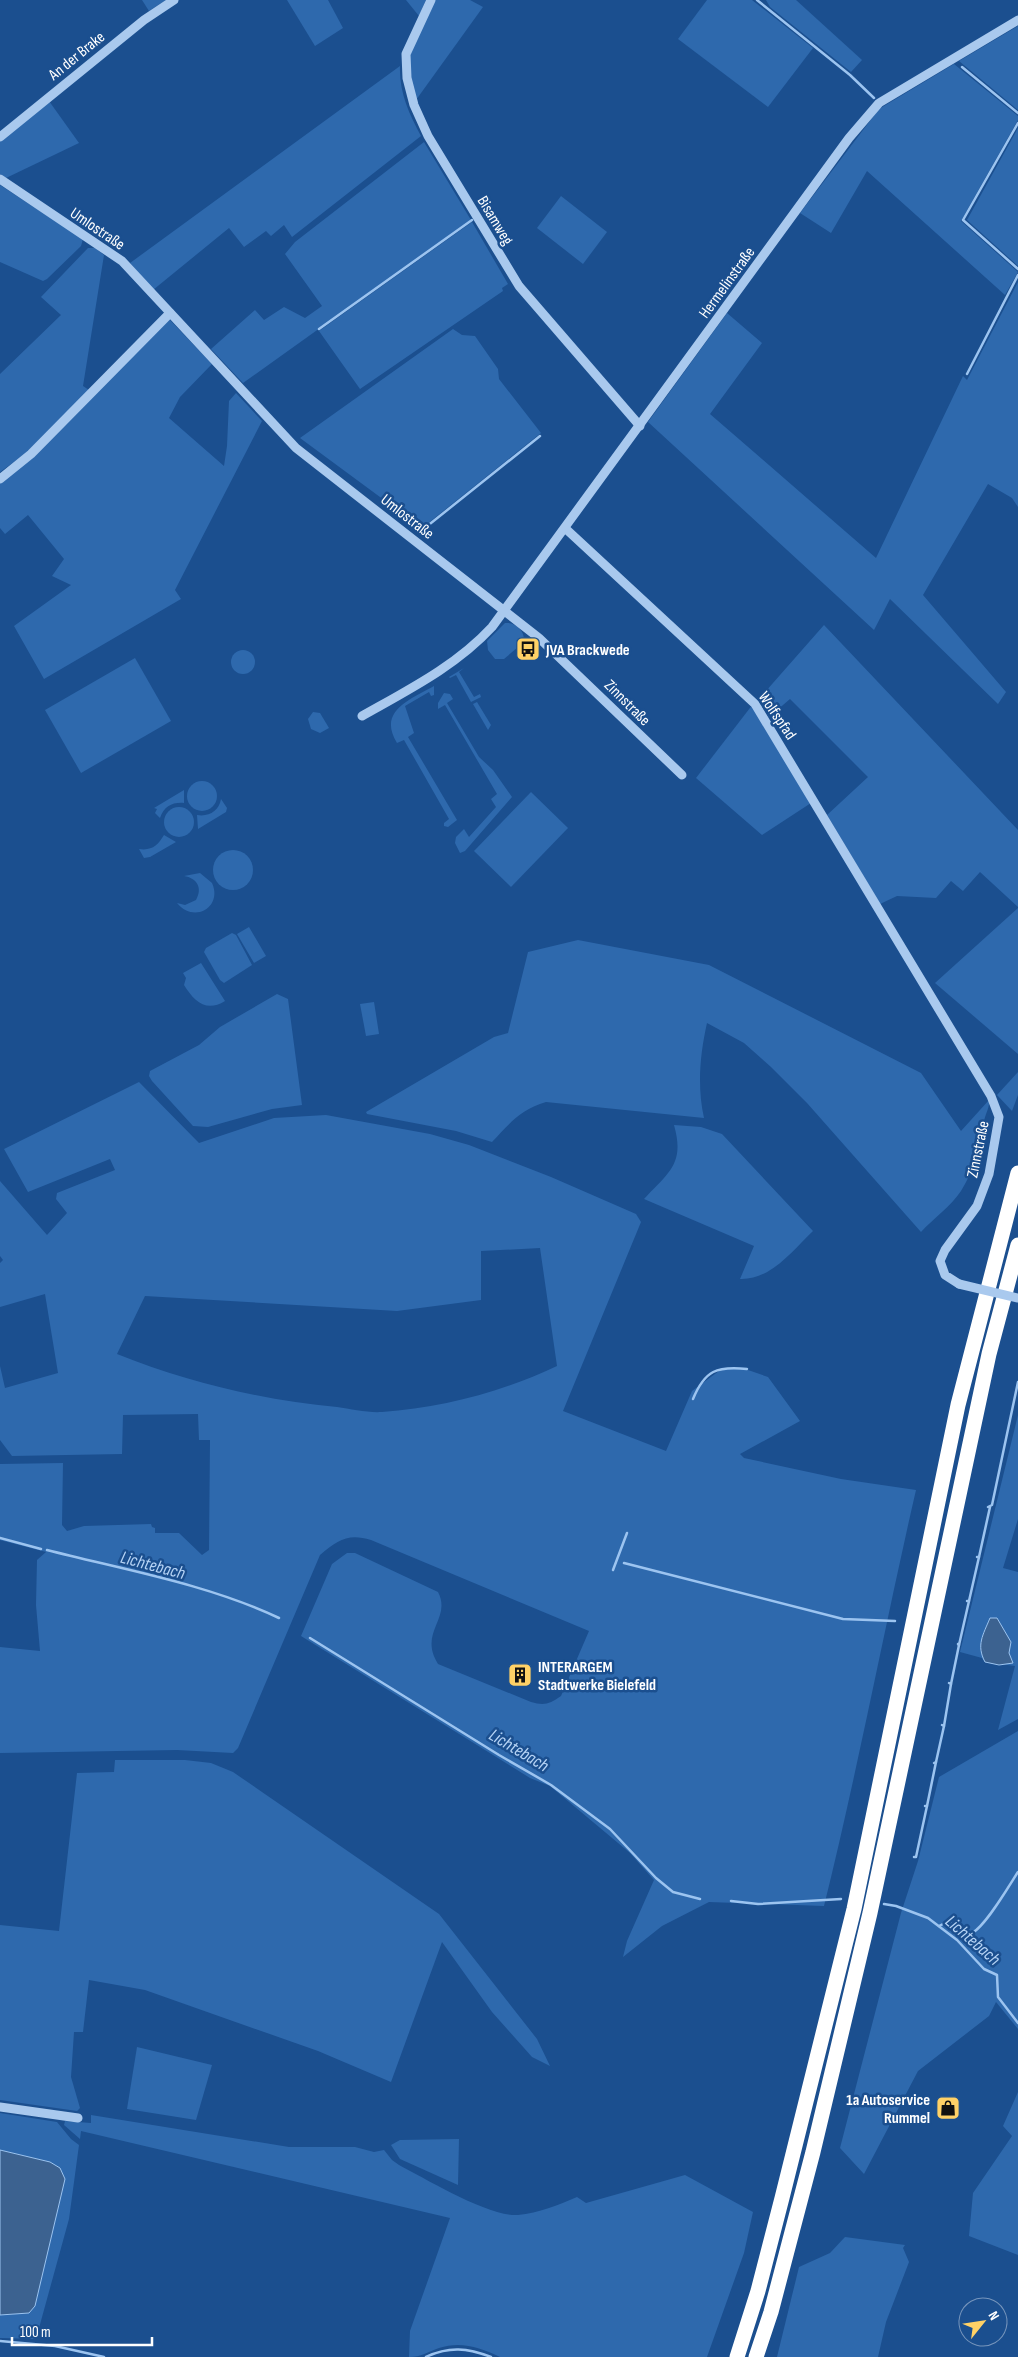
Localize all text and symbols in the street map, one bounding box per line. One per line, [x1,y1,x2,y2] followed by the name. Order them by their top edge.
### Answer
[44,28,109,85] street label: An der Brake
[473,193,517,249] street label: Bisamweg
[66,204,128,254] street label: Umlostraße
[695,244,759,322] street label: Hermelinstraße
[377,491,437,544] street label: Umlostraße
[515,636,541,662] bus stop icon: JVA Brackwede
[545,641,630,660] place label: JVA Brackwede
[600,676,654,730] street label: Zinnstraße
[754,688,800,744] street label: Wolfspfad
[963,1119,994,1179] street label: Zinnstraße
[118,1547,188,1584] water label: Lichtebach
[538,1658,656,1695] place label: INTERARGEM Stadtwerke Bielefeld
[507,1662,533,1688] building icon: INTERARGEM Stadtwerke Bielefeld
[485,1724,553,1777] water label: Lichtebach
[941,1911,1005,1970] water label: Lichtebach
[846,2091,930,2128] place label: 1a Autoservice Rummel
[935,2095,961,2121] shop icon: 1a Autoservice Rummel
[958,2297,1008,2347] north arrow
[985,2308,1003,2323] text: N
[12,2314,152,2346] scale bar
[20,2323,51,2342] text: 100 m

